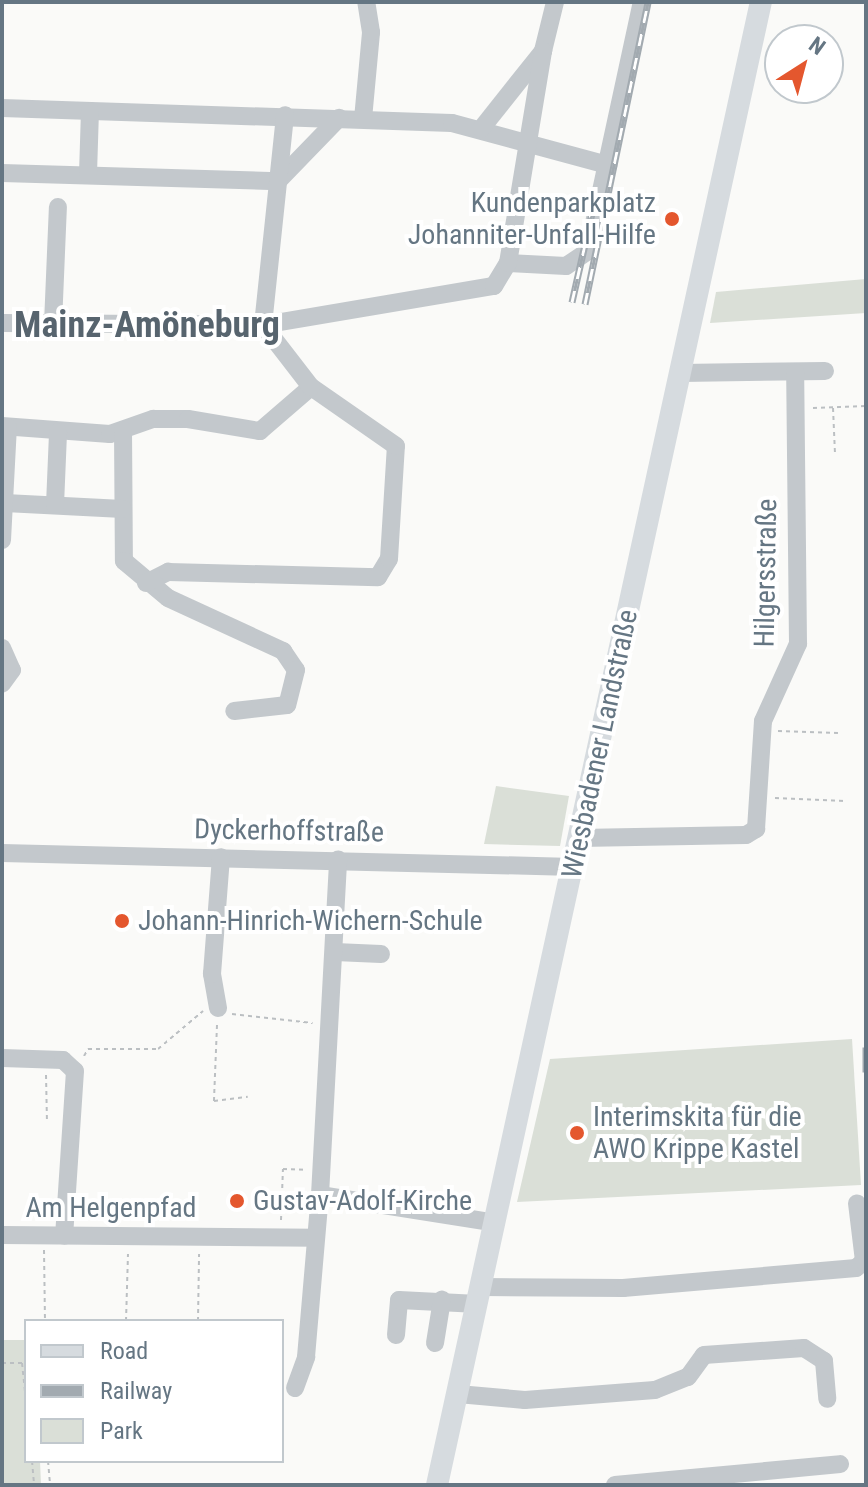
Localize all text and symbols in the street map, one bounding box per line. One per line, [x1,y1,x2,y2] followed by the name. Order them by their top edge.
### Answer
[764,24,844,104] north arrow
[804,32,830,60] text: N
[408,186,656,252] place label: Kundenparkplatz Johanniter-Unfall-Hilfe
[663,210,681,228] marker: Kundenparkplatz Johanniter-Unfall-Hilfe
[14,304,280,348] district label: Mainz-Amöneburg
[748,498,784,648] street label: Hilgersstraße
[555,607,645,881] street label: Wiesbadener Landstraße
[194,813,384,849] street label: Dyckerhoffstraße
[138,904,483,938] place label: Johann-Hinrich-Wichern-Schule
[113,912,131,930] marker: Johann-Hinrich-Wichern-Schule
[593,1100,802,1166] place label: Interimskita für die AWO Krippe Kastel
[568,1124,586,1142] marker: Interimskita für die AWO Krippe Kastel
[253,1184,472,1218] place label: Gustav-Adolf-Kirche
[25,1191,197,1225] street label: Am Helgenpfad
[228,1192,246,1210] marker: Gustav-Adolf-Kirche
[24,1319,284,1463] legend
[100,1337,148,1365] text: Road
[100,1377,172,1405] text: Railway
[100,1417,143,1445] text: Park

